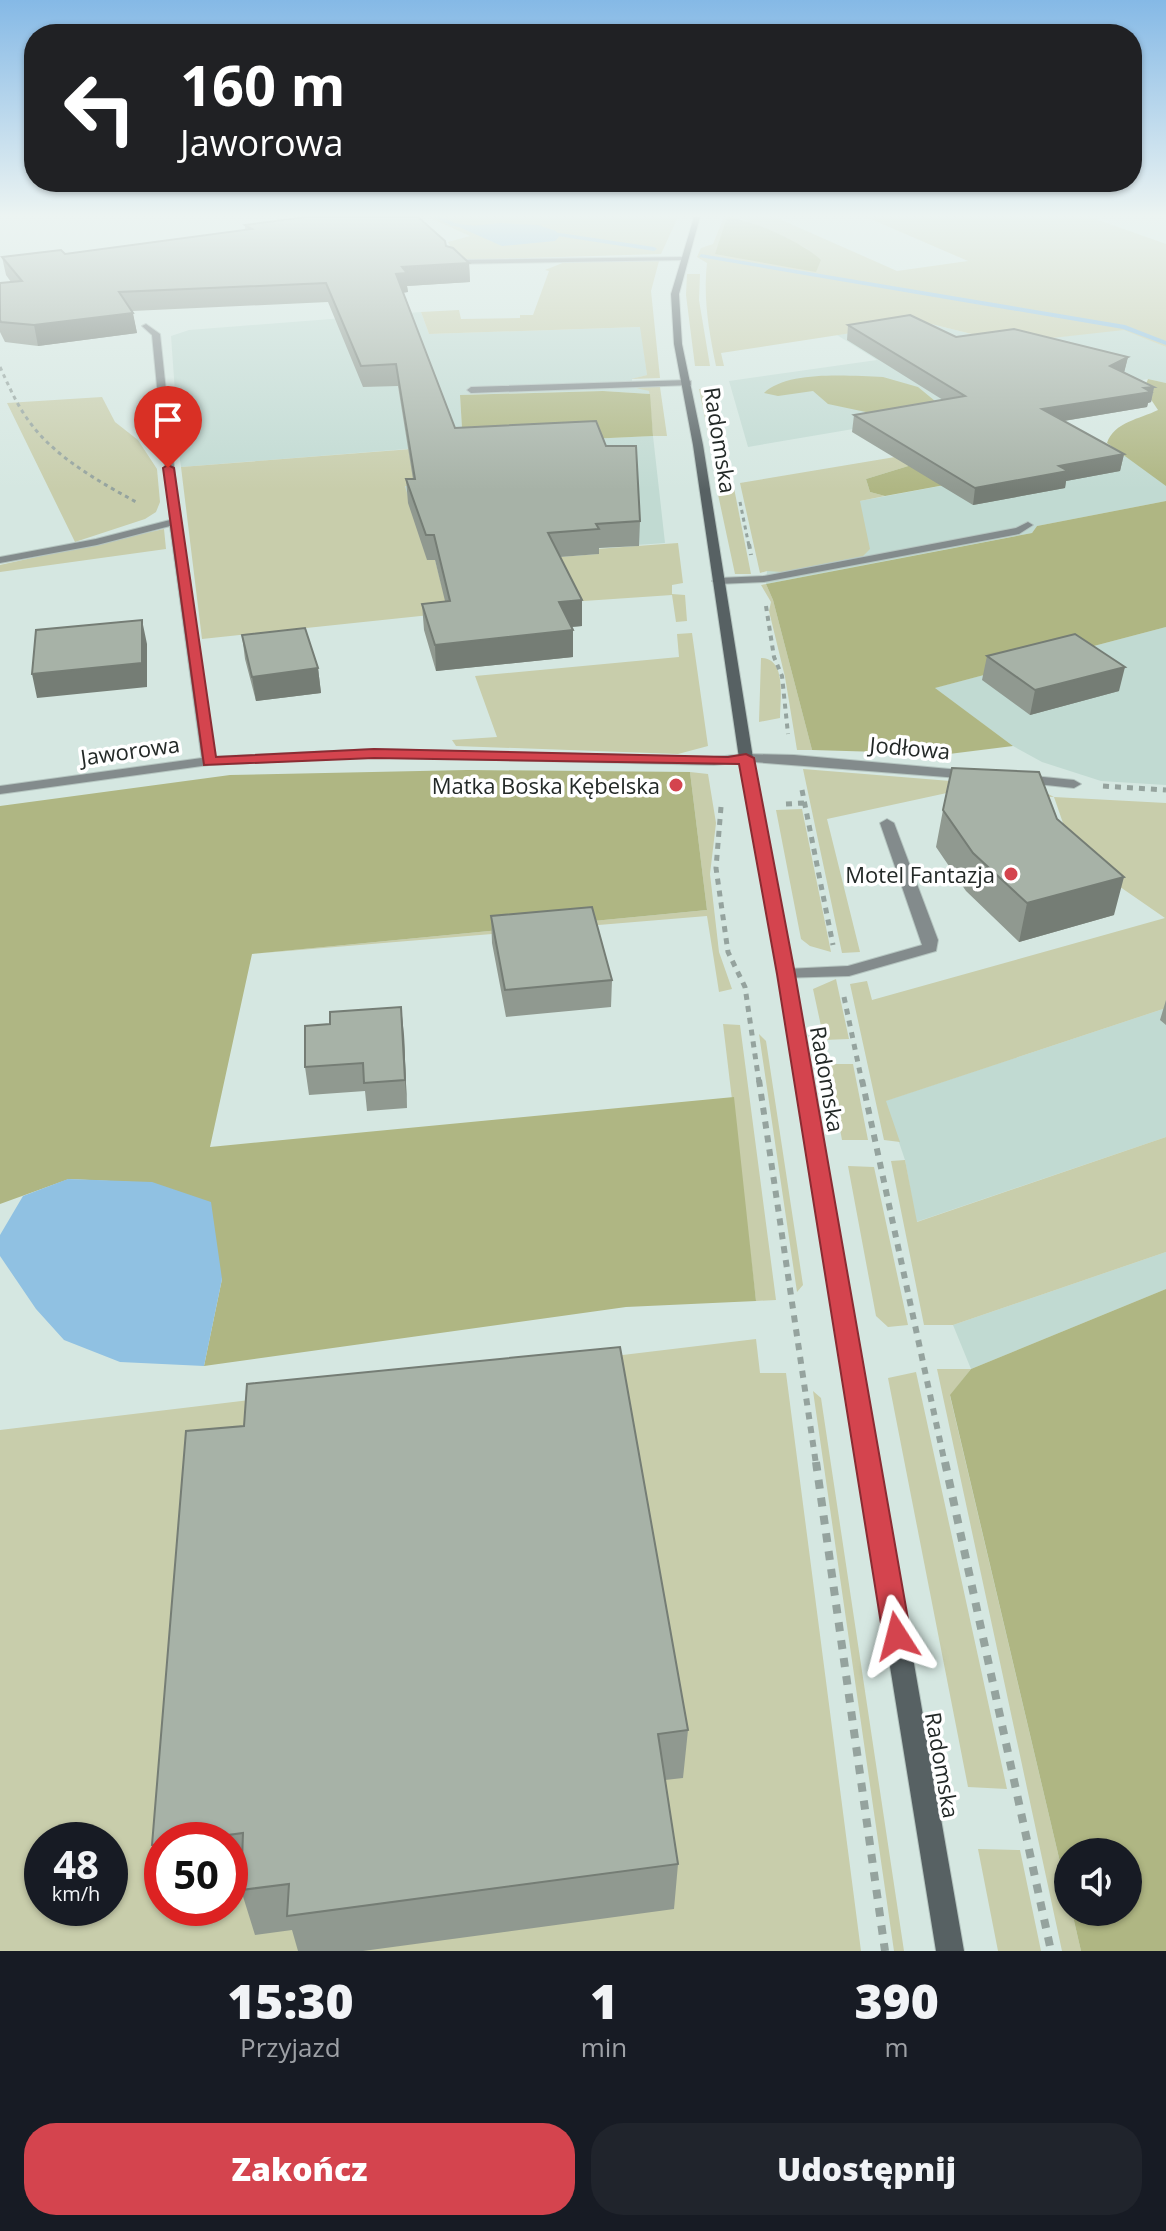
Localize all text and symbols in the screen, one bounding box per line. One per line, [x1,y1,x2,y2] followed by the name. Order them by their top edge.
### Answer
[180,46,346,122] text: 160 m
[48,56,152,160] icon: left
[180,118,344,167] text: Jaworowa
[698,385,744,495] street label: Radomska
[134,386,202,468] pin
[146,398,190,442] icon: arrive
[76,728,182,772] street label: Jaworowa
[867,728,951,765] street label: Jodłowa
[432,770,660,800] place label: Matka Boska Kębelska
[667,776,685,794] marker: Matka Boska Kębelska
[845,859,995,889] place label: Motel Fantazja
[1002,865,1020,883] marker: Motel Fantazja
[804,1024,852,1134] street label: Radomska
[855,1594,939,1678] position arrow
[919,1710,967,1820] street label: Radomska
[144,1822,248,1926] speed limit sign: 50
[53,1836,99,1891] text: 48
[1054,1838,1142,1926] map controls
[1054,1838,1142,1926] button: sound
[52,1880,100,1907] text: km/h
[227,1968,354,2033] text: 15:30
[590,1968,618,2033] text: 1
[854,1968,939,2033] text: 390
[240,2029,341,2065] text: Przyjazd
[581,2029,627,2065] text: min
[885,2029,909,2065] text: m
[24,2123,575,2215] button: Zakończ
[591,2123,1142,2215] button: Udostępnij

